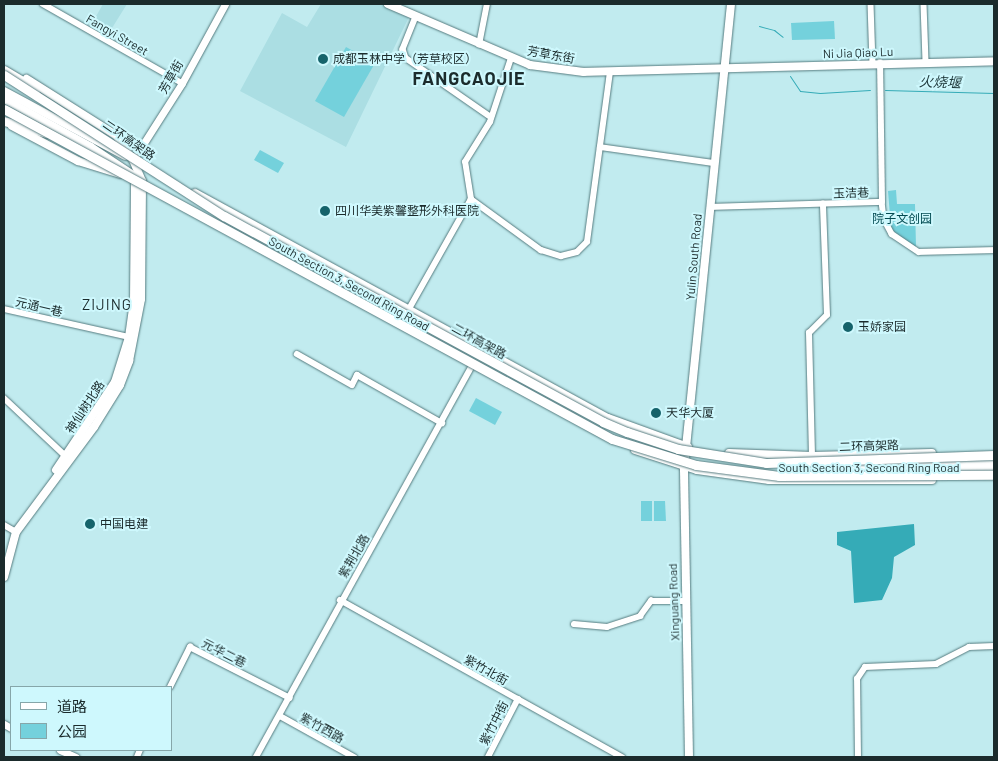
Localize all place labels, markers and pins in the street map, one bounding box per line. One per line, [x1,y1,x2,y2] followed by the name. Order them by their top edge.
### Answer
[333,52,477,66] place label: 成都玉林中学（芳草校区）
[317,53,329,65] marker: 成都玉林中学（芳草校区）
[335,204,479,218] place label: 四川华美紫馨整形外科医院
[319,205,331,217] marker: 四川华美紫馨整形外科医院
[858,320,906,334] place label: 玉娇家园
[842,321,854,333] marker: 玉娇家园
[666,406,714,420] place label: 天华大厦
[650,407,662,419] marker: 天华大厦
[100,517,148,531] place label: 中国电建
[84,518,96,530] marker: 中国电建

